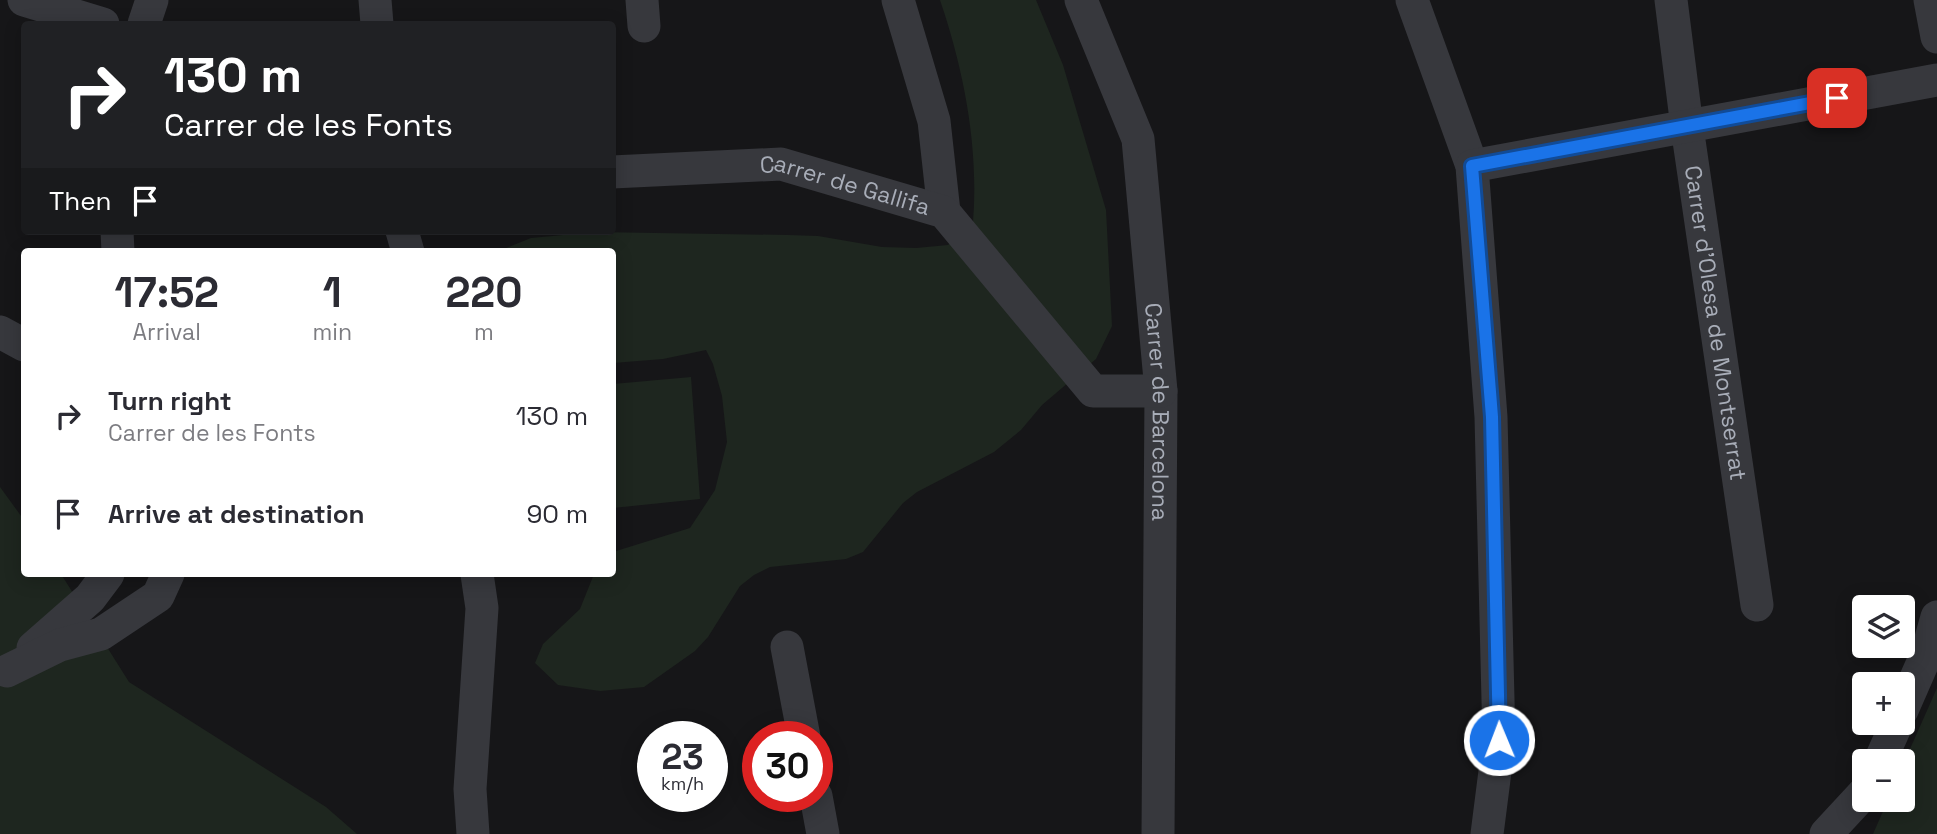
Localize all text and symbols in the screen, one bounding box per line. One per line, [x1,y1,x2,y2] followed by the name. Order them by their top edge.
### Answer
[164,44,302,106] text: 130 m
[49,49,140,140] icon: right
[1807,68,1867,128] pin
[1818,79,1856,117] icon: arrive
[164,105,453,145] text: Carrer de les Fonts
[759,148,934,222] street label: Carrer de Gallifa
[1678,163,1754,482] street label: Carrer d'Olesa de Montserrat
[126,182,164,220] icon: arrive
[49,184,112,218] text: Then
[114,266,219,319] text: 17:52
[323,266,342,319] text: 1
[445,266,523,319] text: 220
[1138,301,1176,521] street label: Carrer de Barcelona
[133,317,201,347] text: Arrival
[312,317,352,347] text: min
[474,317,494,347] text: m
[108,384,232,418] text: Turn right
[49,397,87,435] icon: right
[516,399,588,433] text: 130 m
[108,418,316,448] text: Carrer de les Fonts
[49,495,87,533] icon: arrive
[108,497,365,531] text: Arrive at destination
[526,497,588,531] text: 90 m
[1852,595,1915,812] map controls
[1852,595,1915,658] button: layers
[1852,672,1915,735] button: +
[1462,703,1536,777] position arrow
[742,721,833,812] speed limit sign: 30
[661,735,704,779] text: 23
[1852,749,1915,812] button: −
[661,772,704,795] text: km/h

